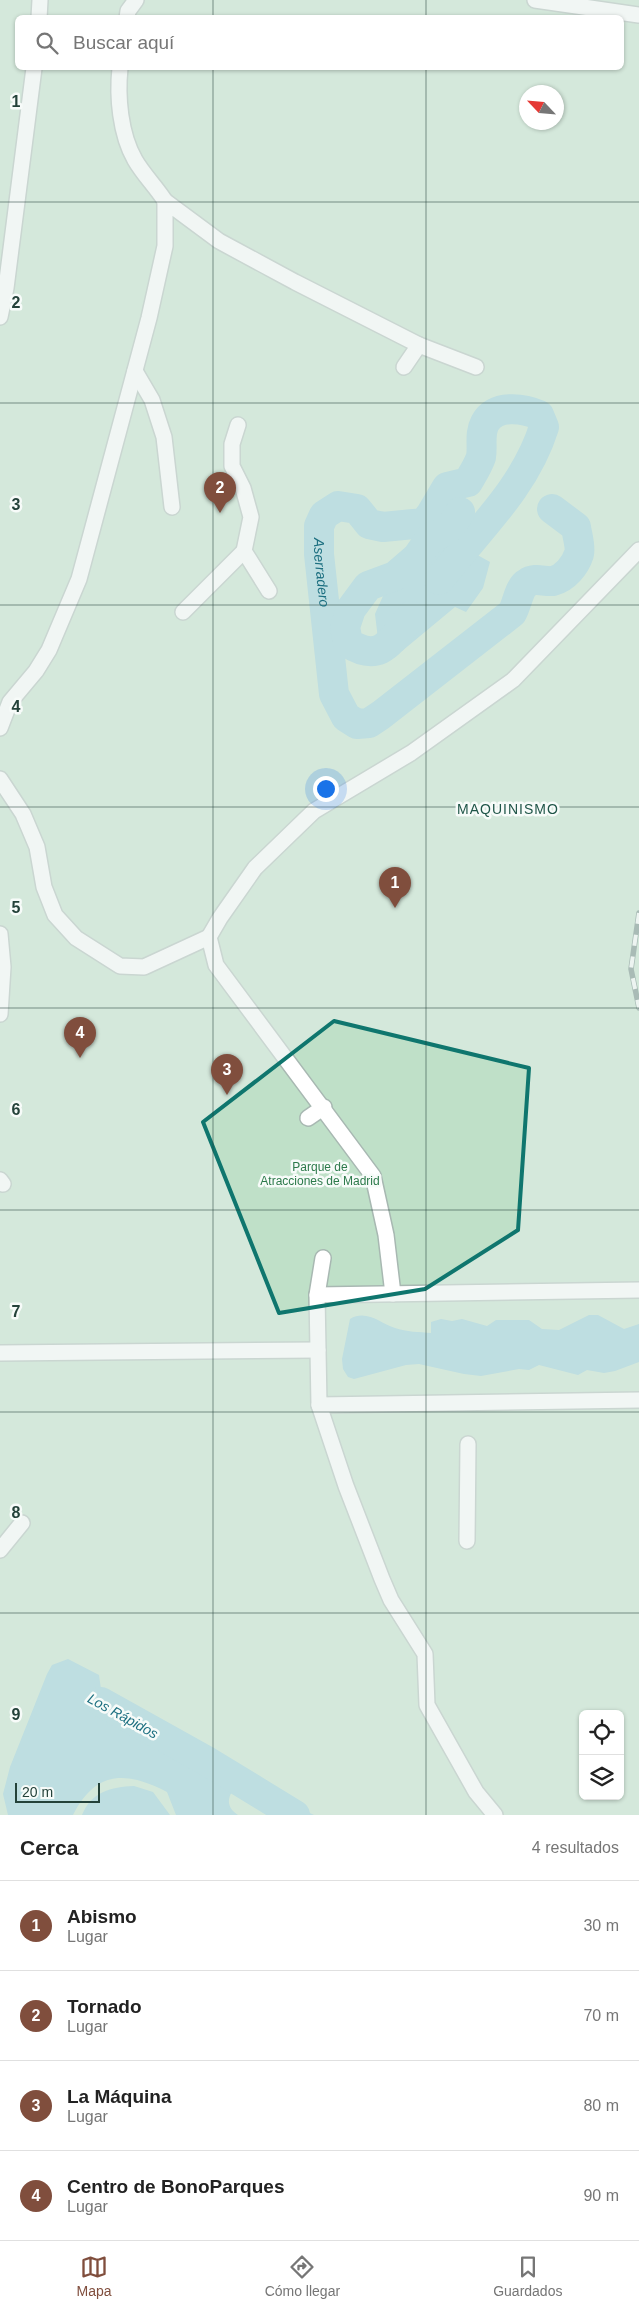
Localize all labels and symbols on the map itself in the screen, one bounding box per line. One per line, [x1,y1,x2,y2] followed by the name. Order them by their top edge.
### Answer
[519,85,564,130] north arrow
[12,93,21,110] text: 1
[12,294,21,311] text: 2
[204,472,236,513] pin: 2
[12,496,21,513] text: 3
[311,537,333,608] water label: Aserradero
[12,698,21,715] text: 4
[313,776,339,802] your location
[457,801,559,817] district label: MAQUINISMO
[379,867,411,908] pin: 1
[12,899,21,916] text: 5
[64,1017,96,1058] pin: 4
[211,1054,243,1095] pin: 3
[12,1101,21,1118] text: 6
[260,1160,380,1188] park label: Parque de Atracciones de Madrid
[12,1303,21,1320] text: 7
[12,1504,21,1521] text: 8
[85,1690,161,1742] water label: Los Rápidos
[12,1706,21,1723] text: 9
[15,1780,100,1803] scale bar

